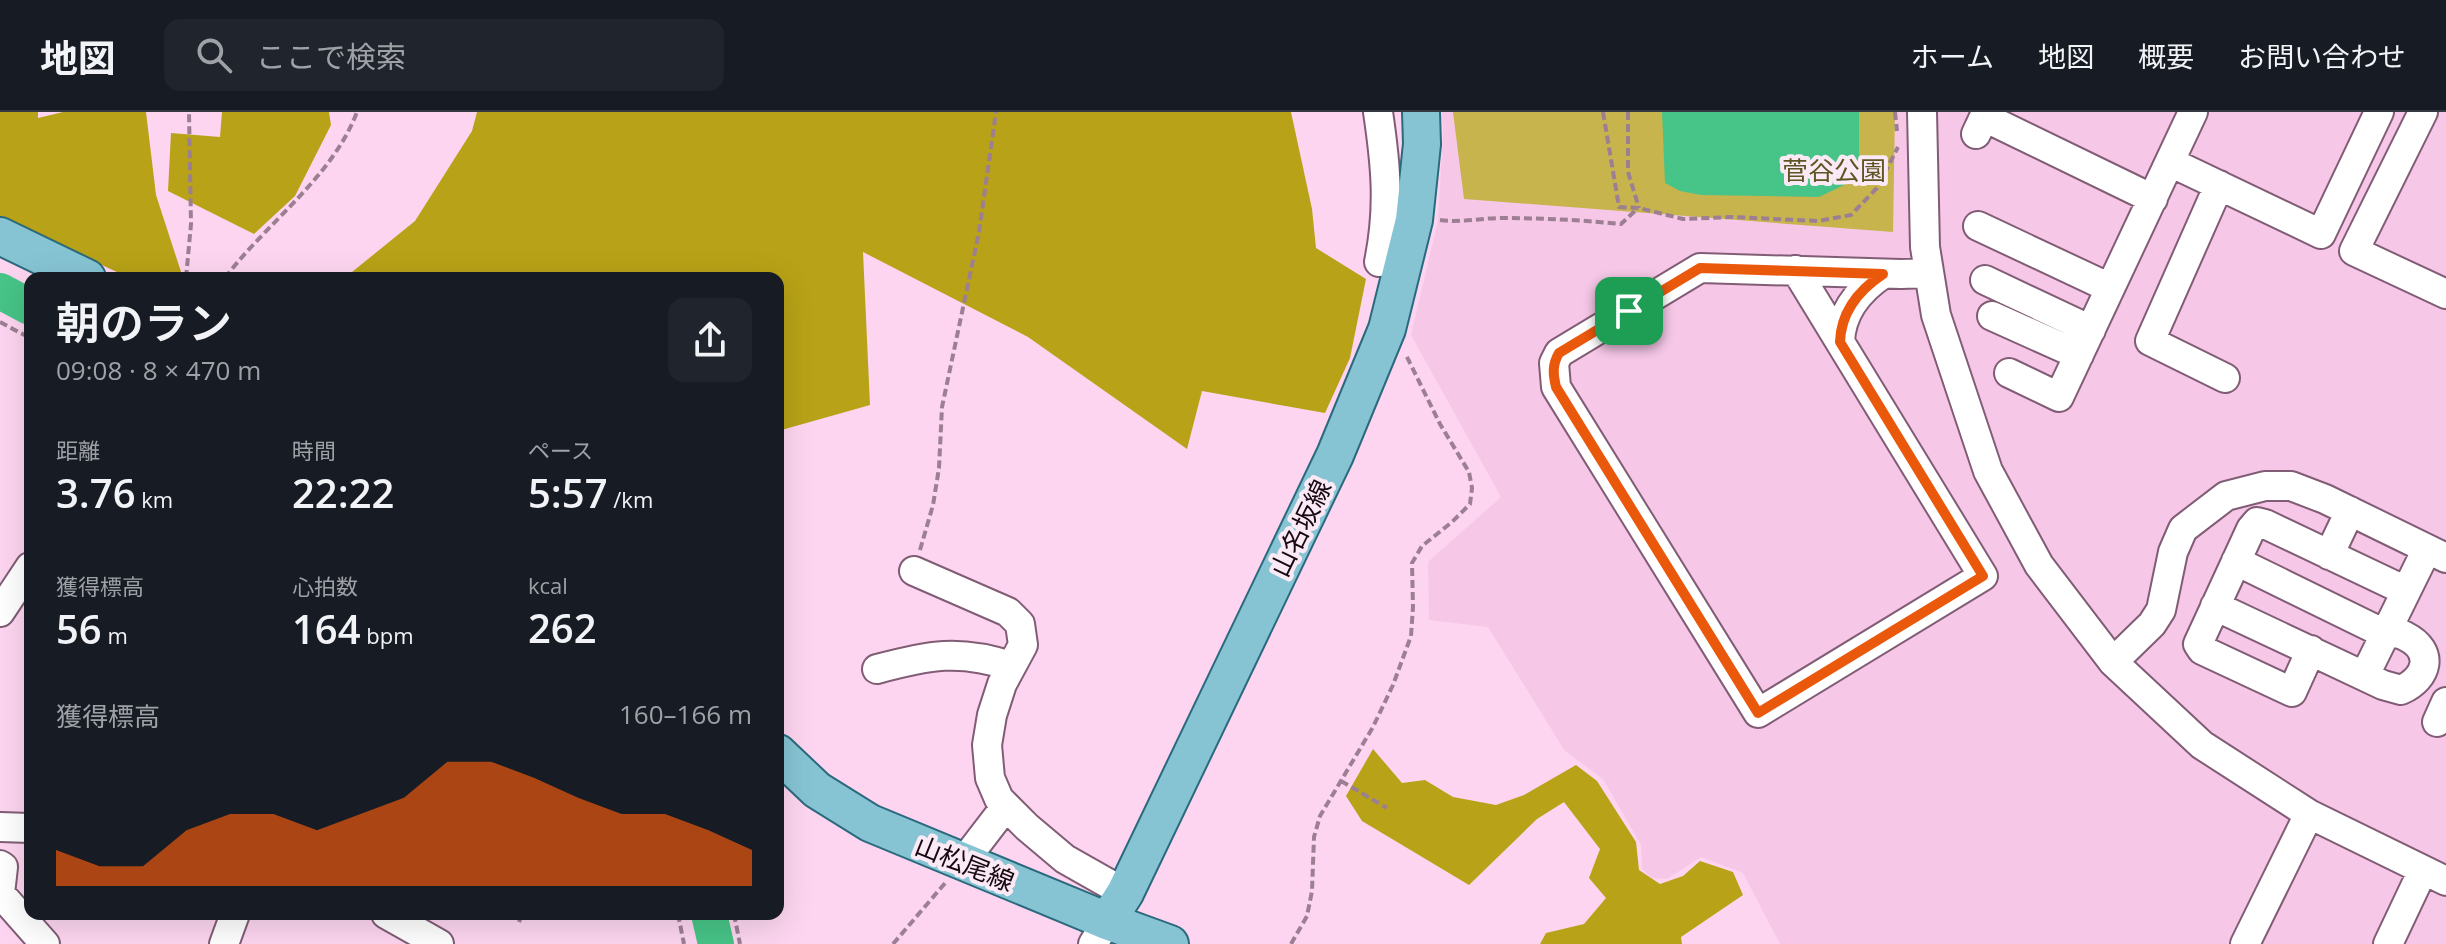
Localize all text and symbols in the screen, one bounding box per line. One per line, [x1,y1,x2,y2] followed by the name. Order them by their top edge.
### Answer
[164,19,724,91] search box
[40,31,116,83] text: 地図
[192,33,236,77] icon: search
[256,36,406,77] text: ここで検索
[1911,37,1994,75] text: ホーム
[2038,37,2094,75] text: 地図
[2138,37,2194,75] text: 概要
[2238,37,2406,75] text: お問い合わせ
[1782,152,1886,188] park label: 菅谷公園
[1595,277,1663,345] pin
[1607,289,1651,333] icon: arrive
[56,292,232,352] text: 朝のラン
[668,298,752,382] button: share
[56,352,261,388] text: 09:08 · 8 × 470 m
[56,435,100,465] text: 距離
[292,435,336,465] text: 時間
[528,435,593,465] text: ペース
[56,465,136,520] text: 3.76
[292,465,394,520] text: 22:22
[528,465,608,520] text: 5:57
[1261,473,1339,583] street label: 山名坂線
[136,484,173,514] text: km
[608,484,653,514] text: /km
[528,570,568,600] text: kcal
[56,571,144,601] text: 獲得標高
[292,571,358,601] text: 心拍数
[528,600,597,655] text: 262
[56,601,102,656] text: 56
[292,601,361,656] text: 164
[102,620,128,650] text: m
[361,620,414,650] text: bpm
[619,696,752,732] text: 160–166 m
[56,698,160,734] text: 獲得標高
[910,827,1020,899] street label: 山松尾線

